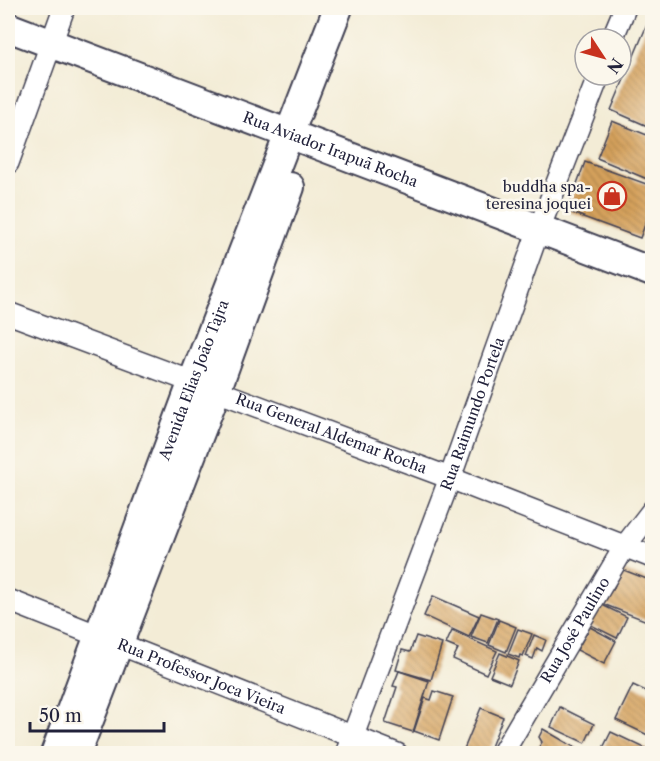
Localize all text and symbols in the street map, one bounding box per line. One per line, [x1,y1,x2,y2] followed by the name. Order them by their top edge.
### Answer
[573,27,633,87] north arrow
[603,54,627,77] text: N
[240,107,421,191] street label: Rua Aviador Irapuã Rocha
[486,177,591,213] place label: buddha spa- teresina joquei
[596,180,628,212] shop icon: buddha spa- teresina joquei
[154,297,233,464] street label: Avenida Elias João Tajra
[436,334,509,493] street label: Rua Raimundo Portela
[233,389,430,478] street label: Rua General Aldemar Rocha
[536,573,614,686] street label: Rua José Paulino
[115,634,288,718] street label: Rua Professor Joca Vieira
[30,695,164,733] scale bar
[39,705,82,727] text: 50 m

